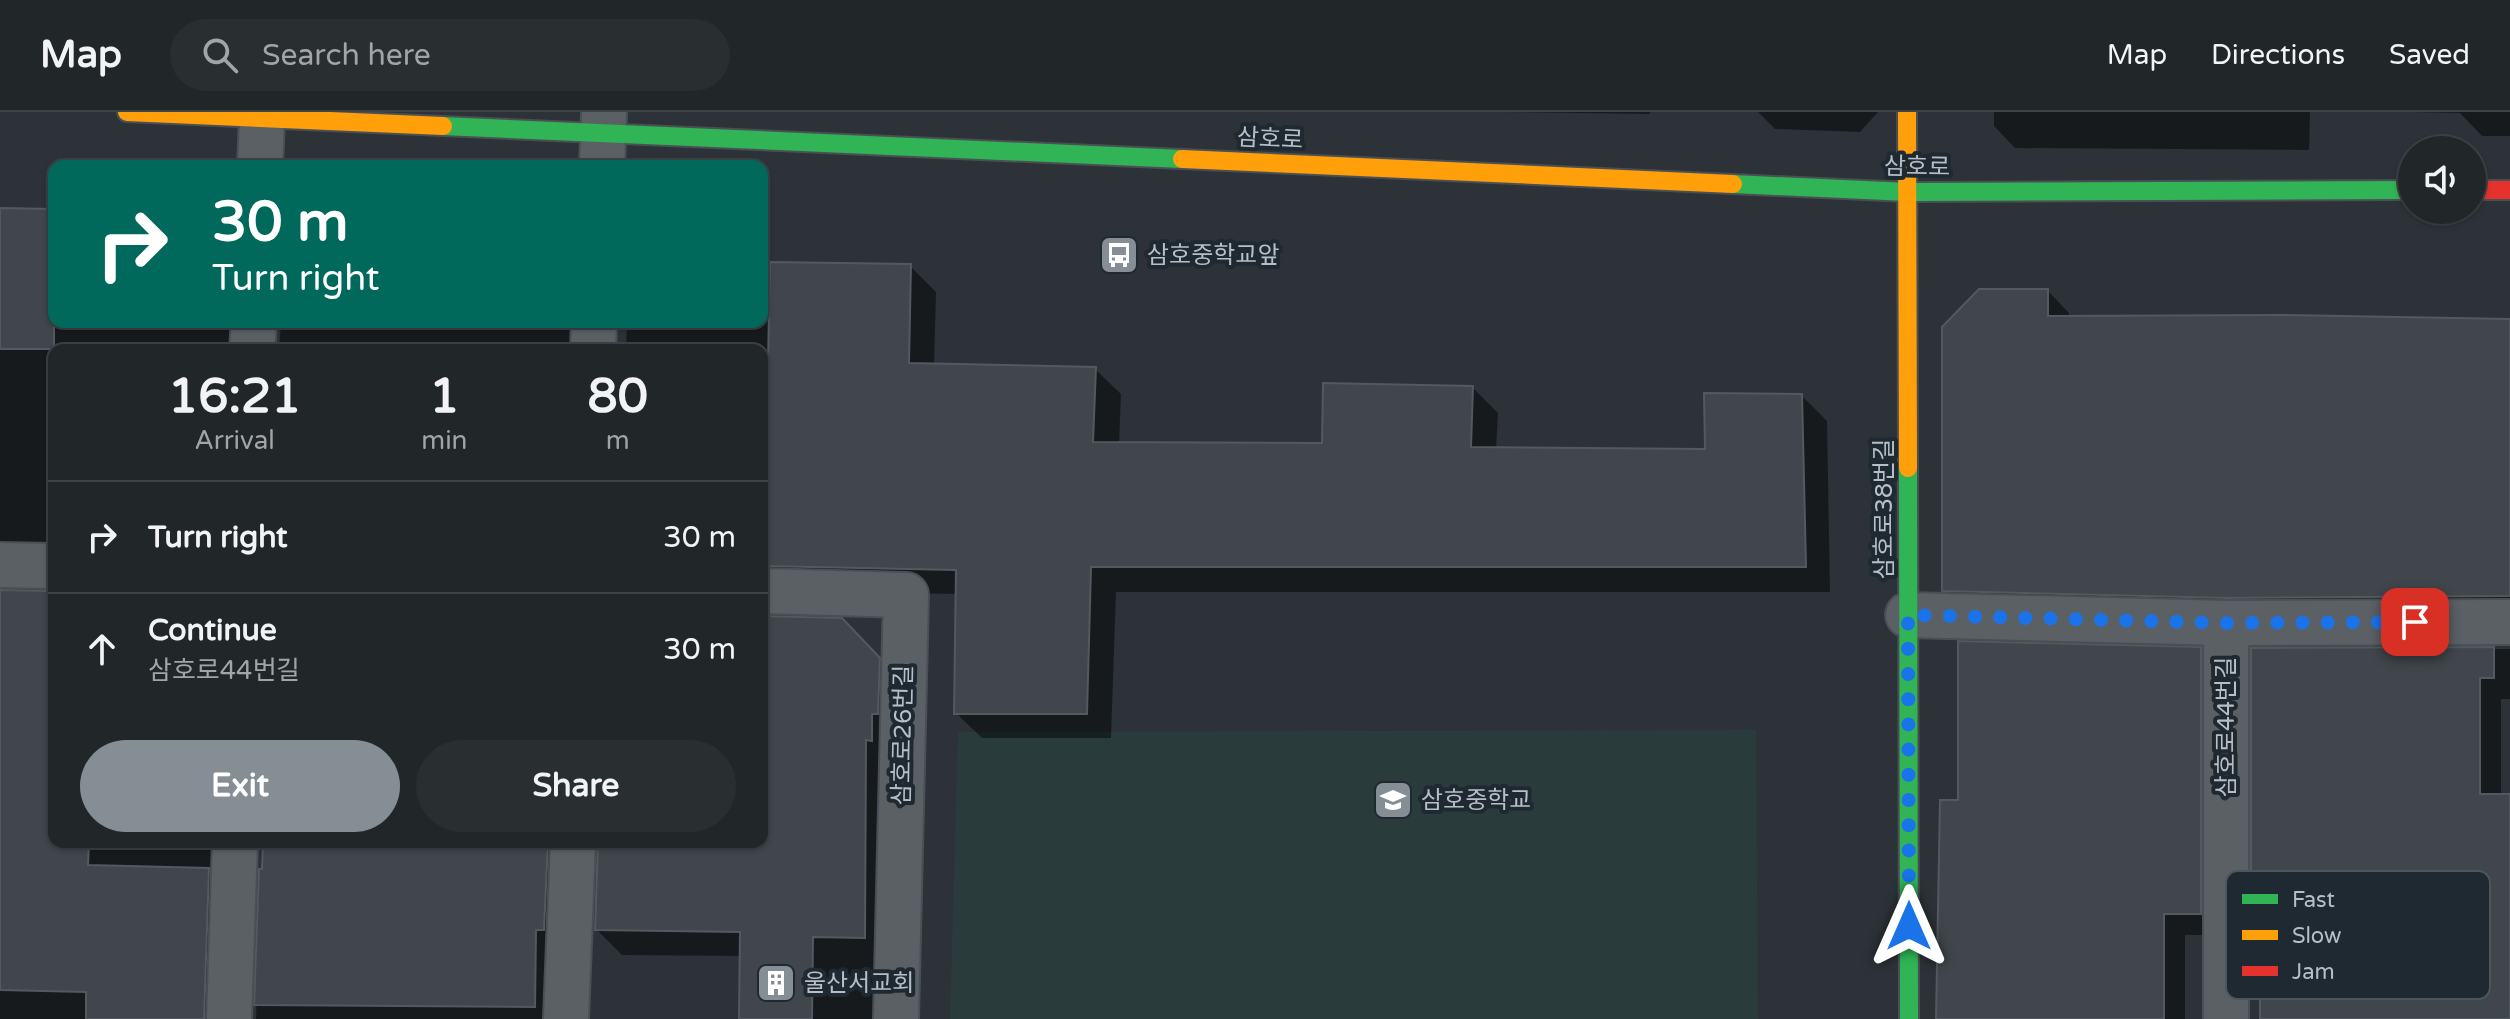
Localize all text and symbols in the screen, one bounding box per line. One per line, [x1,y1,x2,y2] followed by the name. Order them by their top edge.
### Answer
[170,19,730,91] search box
[40,32,122,78] text: Map
[198,33,242,77] icon: search
[262,37,431,74] text: Search here
[2107,38,2167,72] text: Map
[2211,38,2345,72] text: Directions
[2389,38,2470,72] text: Saved
[1236,123,1304,155] street label: 삼호로
[2398,136,2486,224] map controls
[2398,136,2486,224] button: sound
[1884,152,1950,182] street label: 삼호로
[212,189,348,256] text: 30 m
[80,192,184,296] icon: right
[1098,234,1140,276] bus stop icon: 삼호중학교앞
[1147,241,1279,270] place label: 삼호중학교앞
[212,257,379,300] text: Turn right
[168,368,301,426] text: 16:21
[429,368,459,426] text: 1
[588,368,648,426] text: 80
[194,425,275,456] text: Arrival
[421,425,467,456] text: min
[606,425,630,456] text: m
[1870,439,1899,579] street label: 삼호로38번길
[80,515,124,559] icon: right
[148,519,288,556] text: Turn right
[663,519,736,556] text: 30 m
[2381,588,2449,656] pin
[2393,600,2437,644] icon: arrive
[148,612,277,649] text: Continue
[80,627,124,671] icon: ahead
[663,631,736,668] text: 30 m
[148,655,300,686] text: 삼호로44번길
[2212,657,2241,797] street label: 삼호로44번길
[887,664,919,806] street label: 삼호로26번길
[80,740,400,832] button: Exit
[416,740,736,832] button: Share
[1372,779,1414,821] school or university icon: 삼호중학교
[1421,786,1531,815] place label: 삼호중학교
[2226,871,2490,999] legend
[1867,884,1951,968] position arrow
[2292,887,2335,913] text: Fast
[2292,923,2342,949] text: Slow
[2292,959,2335,985] text: Jam
[755,962,797,1004] building icon: 울산서교회
[804,969,914,998] place label: 울산서교회

